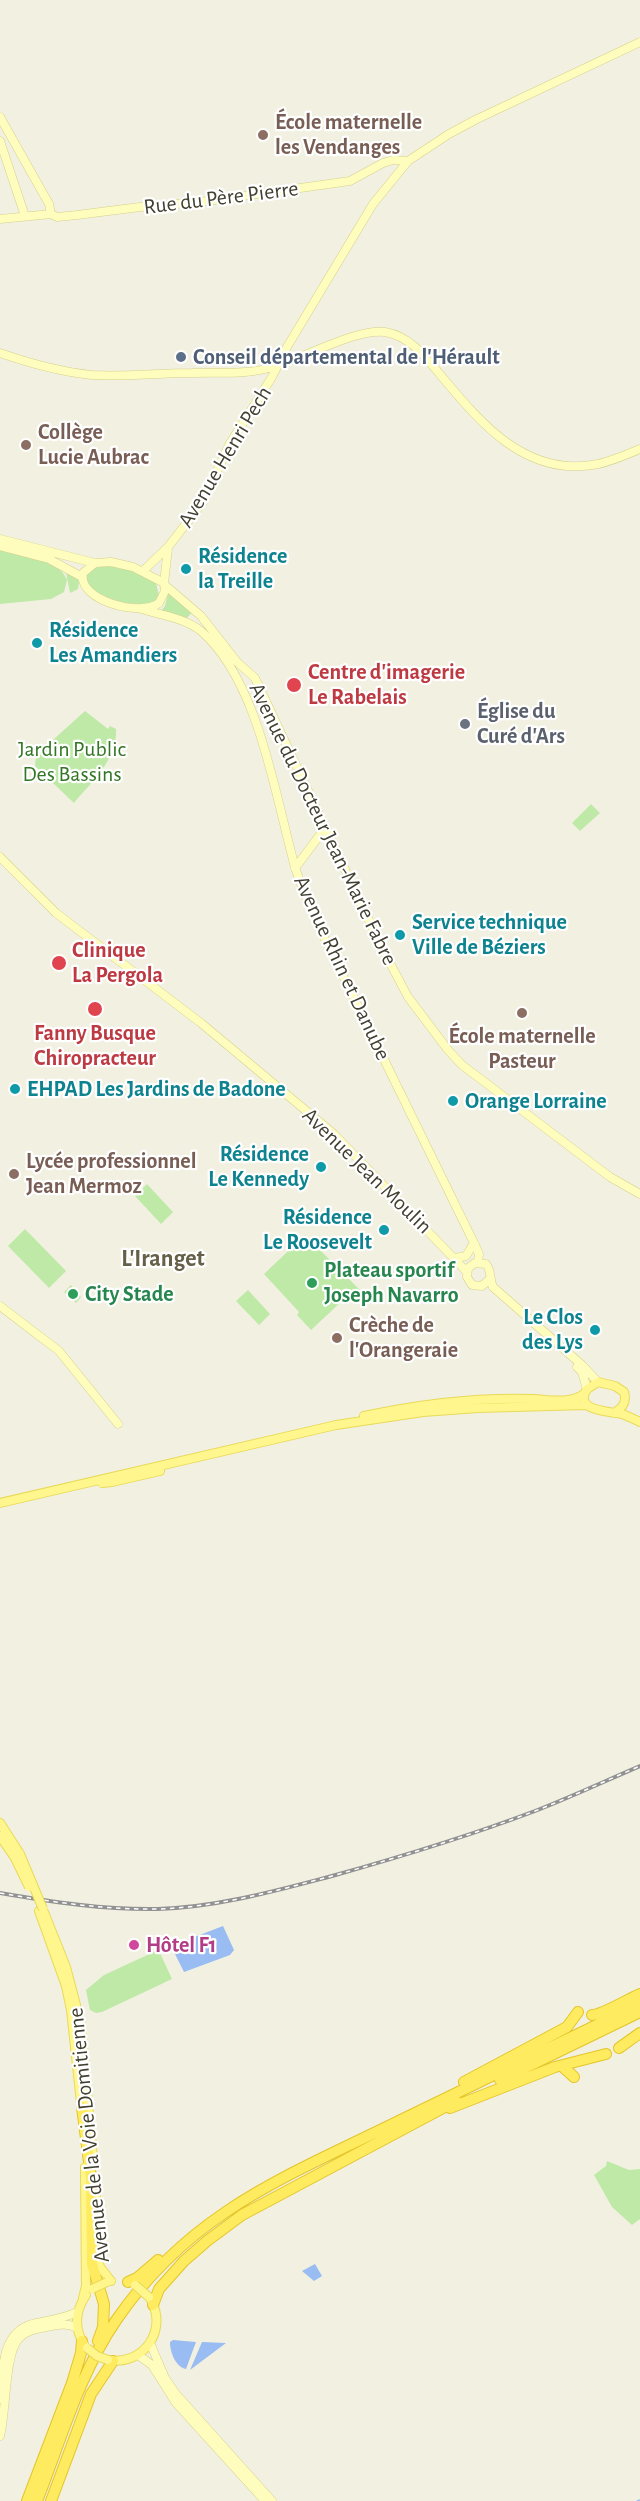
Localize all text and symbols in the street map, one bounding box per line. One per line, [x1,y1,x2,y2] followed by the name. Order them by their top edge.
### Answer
[275,109,422,160] place label: École maternelle les Vendanges
[256,128,270,142] marker: École maternelle les Vendanges
[142,175,300,221] street label: Rue du Père Pierre
[193,344,500,370] place label: Conseil départemental de l'Hérault
[174,350,188,364] marker: Conseil départemental de l'Hérault
[172,382,278,532] street label: Avenue Henri Pech
[38,419,149,470] place label: Collège Lucie Aubrac
[19,438,33,452] marker: Collège Lucie Aubrac
[198,543,287,594] place label: Résidence la Treille
[179,562,193,576] marker: Résidence la Treille
[49,617,177,668] place label: Résidence Les Amandiers
[30,636,44,650] marker: Résidence Les Amandiers
[308,659,465,710] place label: Centre d'imagerie Le Rabelais
[285,676,303,694] marker: Centre d'imagerie Le Rabelais
[243,679,403,969] street label: Avenue du Docteur Jean-Marie Fabre
[477,698,565,750] place label: Église du Curé d'Ars
[458,717,472,731] marker: Église du Curé d'Ars
[18,736,126,788] park label: Jardin Public Des Bassins
[288,872,396,1064] street label: Avenue Rhin et Danube
[412,909,567,960] place label: Service technique Ville de Béziers
[393,928,407,942] marker: Service technique Ville de Béziers
[72,937,163,988] place label: Clinique La Pergola
[50,954,68,972] marker: Clinique La Pergola
[86,1000,104,1018] marker: Fanny Busque Chiropracteur
[515,1006,529,1020] marker: École maternelle Pasteur
[34,1020,156,1072] place label: Fanny Busque Chiropracteur
[448,1023,596,1074] place label: École maternelle Pasteur
[27,1076,286,1102] place label: EHPAD Les Jardins de Badone
[8,1082,22,1096] marker: EHPAD Les Jardins de Badone
[465,1088,607,1114] place label: Orange Lorraine
[446,1094,460,1108] marker: Orange Lorraine
[297,1102,437,1240] street label: Avenue Jean Moulin
[208,1141,309,1192] place label: Résidence Le Kennedy
[26,1148,196,1200] place label: Lycée professionnel Jean Mermoz
[314,1160,328,1174] marker: Résidence Le Kennedy
[7,1167,21,1181] marker: Lycée professionnel Jean Mermoz
[263,1204,372,1256] place label: Résidence Le Roosevelt
[377,1223,391,1237] marker: Résidence Le Roosevelt
[121,1245,205,1273] district label: L'Iranget
[324,1257,459,1308] place label: Plateau sportif Joseph Navarro
[305,1276,319,1290] marker: Plateau sportif Joseph Navarro
[85,1281,174,1307] place label: City Stade
[66,1287,80,1301] marker: City Stade
[522,1304,583,1356] place label: Le Clos des Lys
[349,1312,458,1364] place label: Crèche de l'Orangeraie
[588,1323,602,1337] marker: Le Clos des Lys
[330,1331,344,1345] marker: Crèche de l'Orangeraie
[146,1932,216,1958] place label: Hôtel F1
[127,1938,141,1952] marker: Hôtel F1
[62,2006,116,2264] street label: Avenue de la Voie Domitienne

